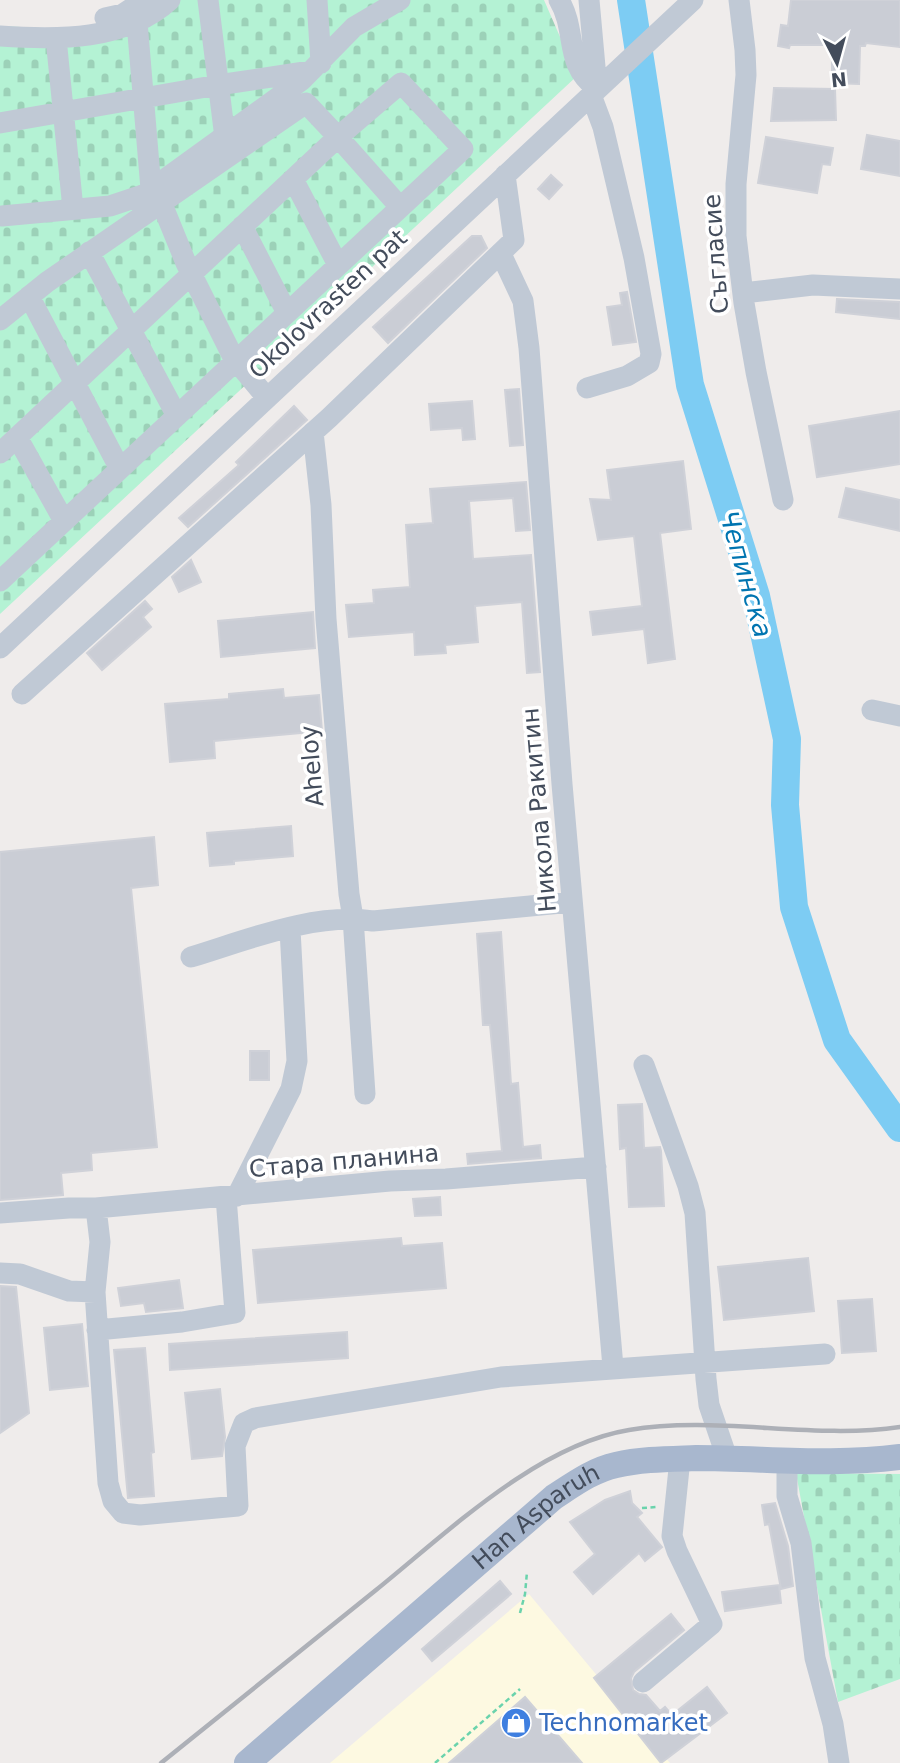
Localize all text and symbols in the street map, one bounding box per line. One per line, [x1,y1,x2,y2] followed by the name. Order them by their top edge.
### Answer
[802,28,872,98] north arrow
[830,68,848,92] text: N
[698,193,734,315] street label: Съгласие
[243,224,413,384] street label: Okolovrasten pat
[714,507,778,641] water label: Чепинска
[516,707,562,913] street label: Никола Ракитин
[294,724,330,808] street label: Aheloy
[248,1139,440,1183] street label: Стара планина
[467,1458,604,1575] street label: Han Asparuh
[499,1706,533,1740] shop icon: Technomarket
[538,1709,708,1737] place label: Technomarket

